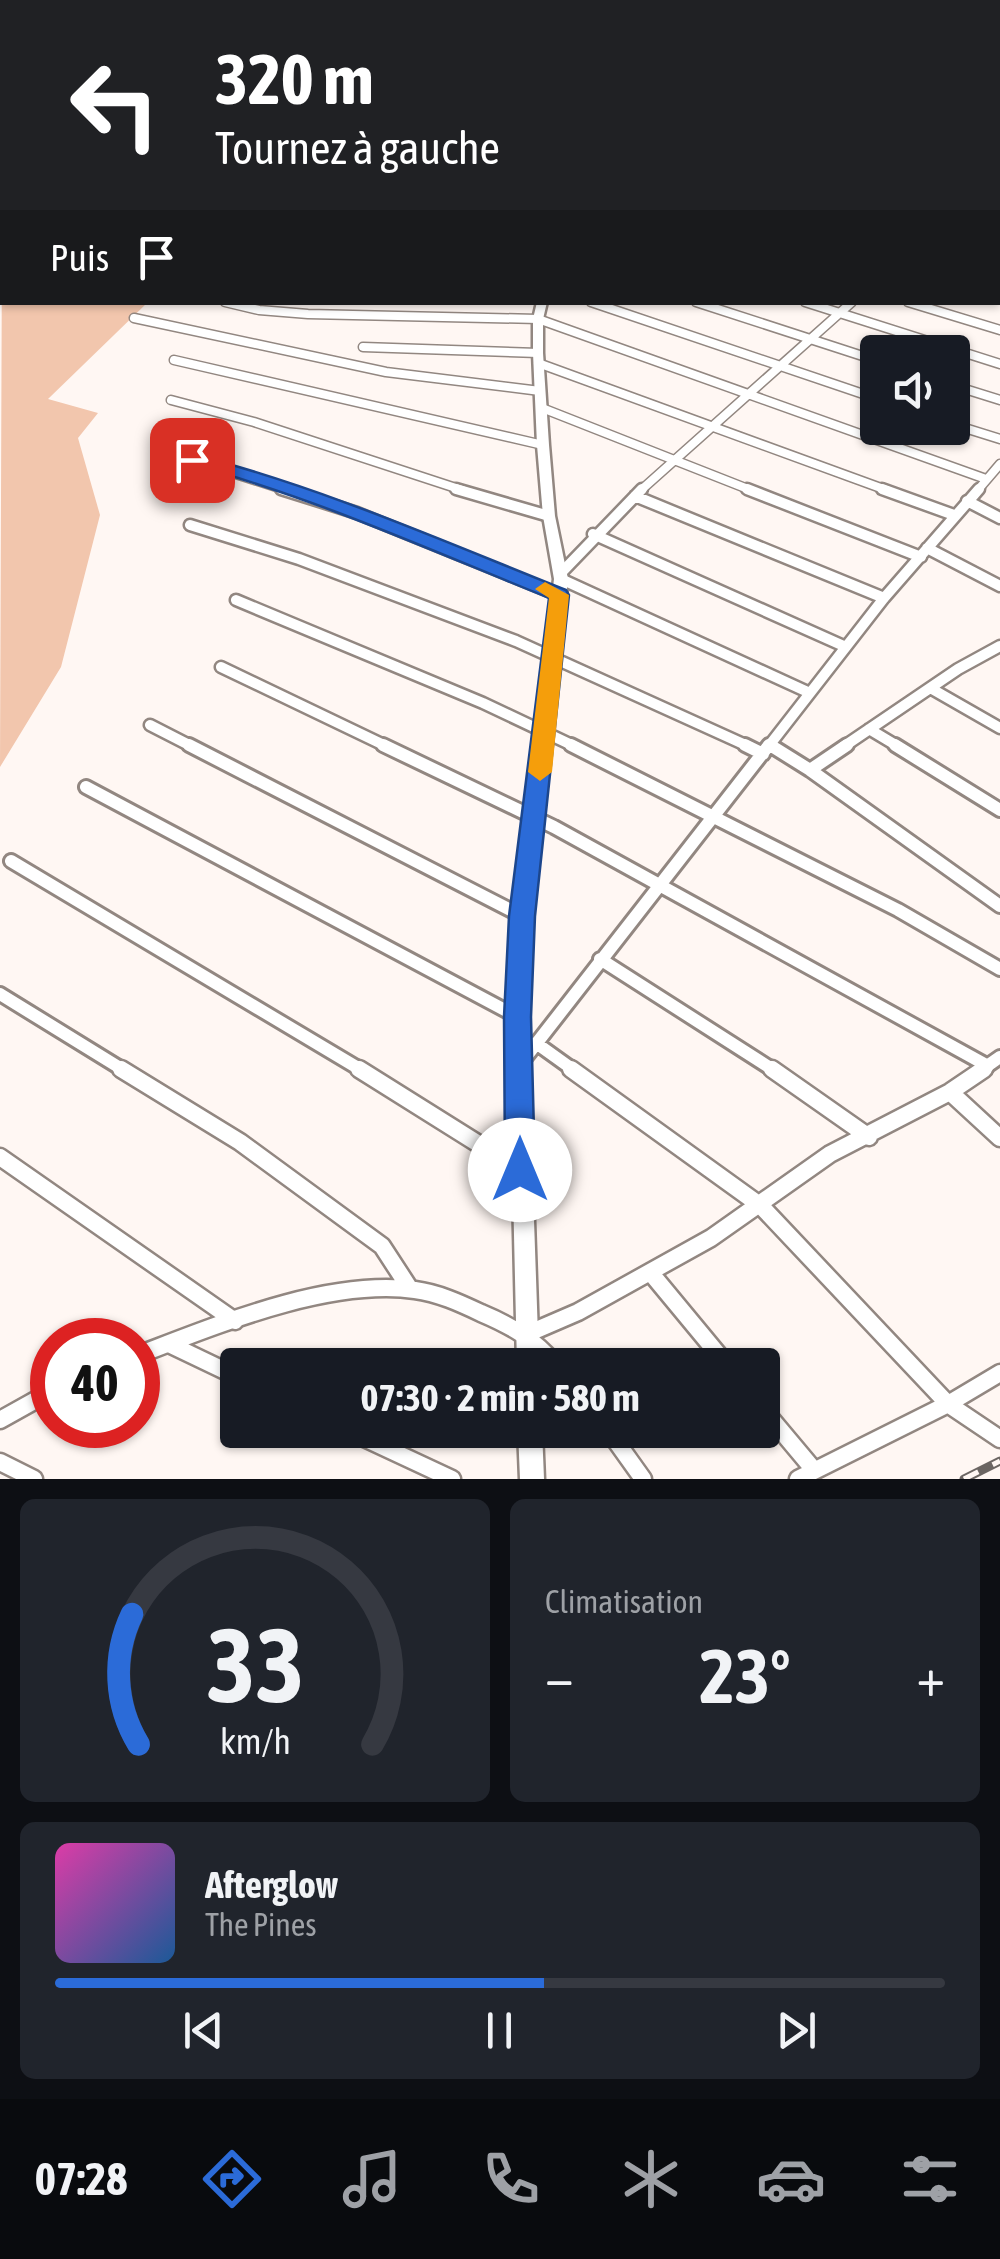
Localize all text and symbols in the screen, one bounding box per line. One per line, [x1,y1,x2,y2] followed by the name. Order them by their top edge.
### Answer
[215,39,374,119] text: 320 m
[50,40,180,170] icon: left
[215,122,500,174] text: Tournez à gauche
[129,230,184,285] icon: arrive
[50,236,109,279] text: Puis
[860,335,970,445] map controls
[860,335,970,445] button: sound
[150,418,235,503] pin
[165,433,220,488] icon: arrive
[468,1118,572,1222] position arrow
[30,1318,160,1448] speed limit sign: 40
[360,1376,640,1419] text: 07:30 · 2 min · 580 m
[545,1583,703,1620] text: Climatisation
[206,1605,304,1724] text: 33
[699,1633,791,1719] text: 23°
[545,1645,574,1708] text: −
[916,1645,945,1708] text: +
[220,1721,290,1762] text: km/h
[205,1863,338,1906] text: Afterglow
[205,1906,317,1943] text: The Pines
[176,2003,231,2058] icon: previous
[472,2003,527,2058] icon: pause
[769,2003,824,2058] icon: next
[197,2144,267,2214] icon: directions
[337,2144,407,2214] icon: music
[476,2144,546,2214] icon: phone
[616,2144,686,2214] icon: climate
[756,2144,826,2214] icon: car
[895,2144,965,2214] icon: filters
[35,2153,127,2205] text: 07:28

